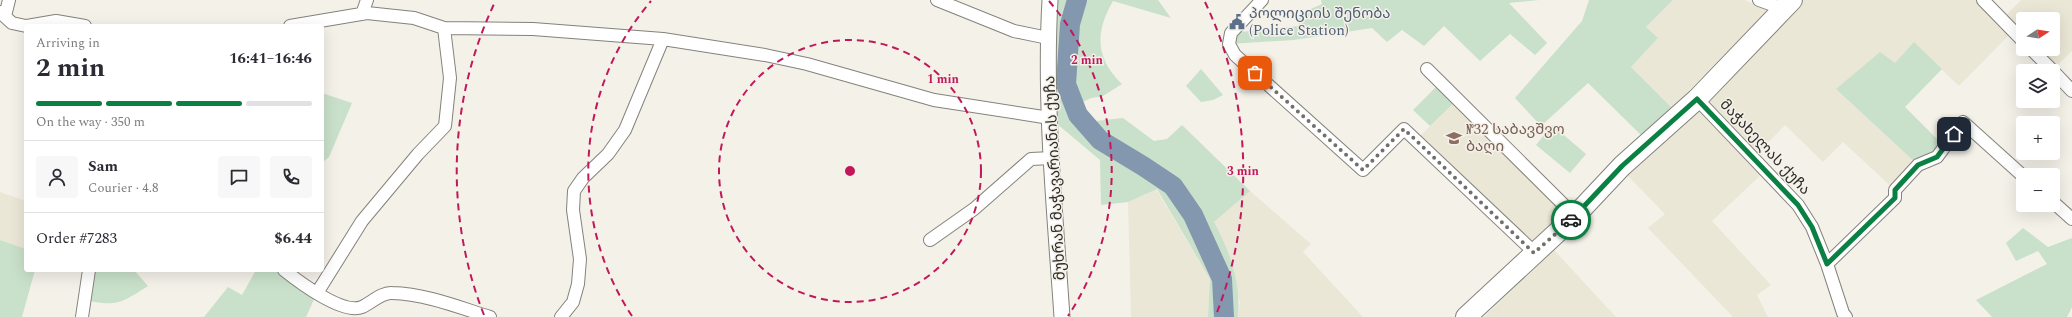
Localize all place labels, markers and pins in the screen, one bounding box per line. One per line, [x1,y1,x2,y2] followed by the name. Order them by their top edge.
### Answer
[1249,2,1391,42] place label: პოლიციის შენობა (Police Station)
[1228,13,1246,31] public building icon: პოლიციის შენობა (Police Station)
[1238,56,1272,90] pin
[1937,117,1971,151] pin
[1466,118,1565,158] place label: №32 საბავშვო ბაღი
[1445,129,1463,147] school or university icon: №32 საბავშვო ბაღი
[843,164,857,178] centre of rings

